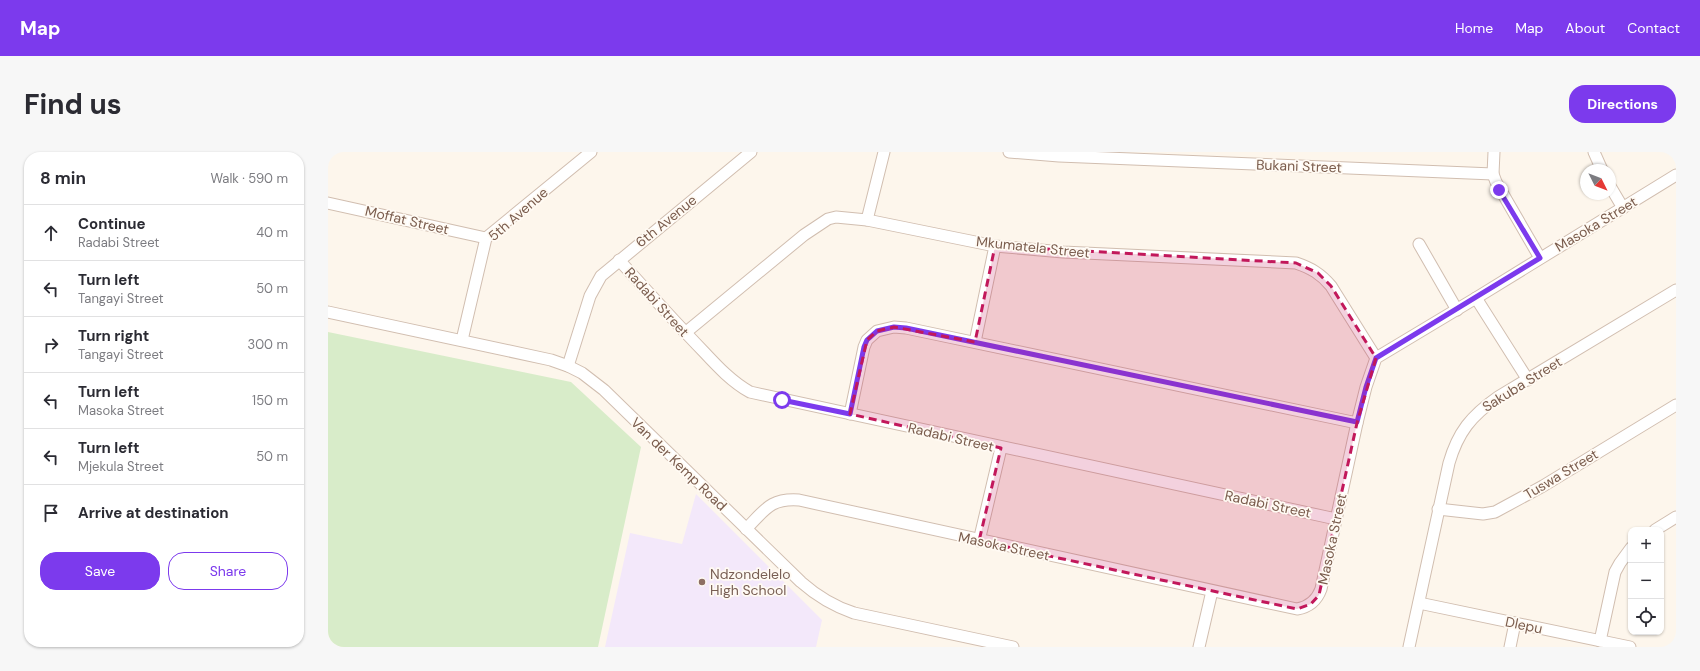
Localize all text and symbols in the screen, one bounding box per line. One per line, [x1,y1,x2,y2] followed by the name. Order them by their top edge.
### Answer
[20,16,60,41] text: Map
[1455,19,1493,37] text: Home
[1515,19,1543,37] text: Map
[1565,19,1605,37] text: About
[1627,19,1680,37] text: Contact
[1569,85,1676,123] button: Directions
[24,86,122,123] text: Find us
[1256,156,1342,176] street label: Bukani Street
[1580,164,1616,200] north arrow
[40,167,86,189] text: 8 min
[210,170,288,187] text: Walk · 590 m
[1490,181,1508,199] route end
[484,183,552,245] street label: 5th Avenue
[632,191,700,251] street label: 6th Avenue
[1552,192,1640,256] street label: Masoka Street
[363,202,451,238] street label: Moffat Street
[78,214,146,234] text: Continue
[40,222,62,244] icon: ahead
[256,224,288,241] text: 40 m
[975,232,1091,262] street label: Mkumatela Street
[78,234,159,251] text: Radabi Street
[621,263,693,341] street label: Radabi Street
[78,270,139,290] text: Turn left
[40,278,62,300] icon: left
[256,280,288,297] text: 50 m
[78,290,164,307] text: Tangayi Street
[78,326,149,346] text: Turn right
[40,334,62,356] icon: right
[247,336,288,353] text: 300 m
[78,346,164,363] text: Tangayi Street
[1479,352,1565,416] street label: Sakuba Street
[78,382,139,402] text: Turn left
[40,390,62,412] icon: left
[773,391,791,409] route start
[252,392,288,409] text: 150 m
[78,402,164,419] text: Masoka Street
[627,413,731,515] street label: Van der Kemp Road
[906,418,996,456] street label: Radabi Street
[78,438,139,458] text: Turn left
[1521,445,1601,503] street label: Tuswa Street
[40,446,62,468] icon: left
[256,448,288,465] text: 50 m
[78,458,164,475] text: Mjekula Street
[1223,486,1313,522] street label: Radabi Street
[1314,492,1350,586] street label: Masoka Street
[40,502,62,524] icon: arrive
[78,503,229,523] text: Arrive at destination
[1628,527,1664,635] map controls
[1628,527,1664,563] button: +
[957,528,1051,564] street label: Masoka Street
[40,552,160,590] button: Save
[168,552,288,590] button: Share
[1628,563,1664,599] button: −
[710,565,790,599] place label: Ndzondelelo High School
[697,577,707,587] marker: Ndzondelelo High School
[1628,599,1664,635] button: locate
[1504,612,1544,638] street label: Dlepu

